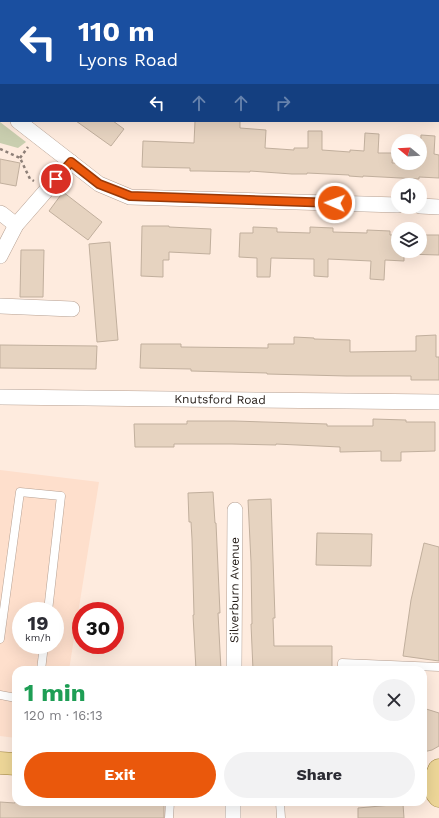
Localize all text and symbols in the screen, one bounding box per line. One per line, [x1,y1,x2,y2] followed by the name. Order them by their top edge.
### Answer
[78,15,155,48] text: 110 m
[12,16,64,68] icon: left
[78,49,178,70] text: Lyons Road
[146,92,168,114] icon: left
[188,92,210,114] icon: ahead
[230,92,252,114] icon: ahead
[272,92,294,114] icon: right
[391,134,427,170] north arrow
[391,134,427,258] map controls
[39,162,73,196] pin
[45,168,67,190] icon: arrive
[391,178,427,214] button: sound
[314,182,356,224] position arrow
[391,222,427,258] button: layers
[174,392,266,407] street label: Knutsford Road
[227,537,242,643] street label: Silverburn Avenue
[72,602,124,654] speed limit sign: 30
[28,611,48,635] text: 19
[25,632,51,643] text: km/h
[24,679,86,707] text: 1 min
[373,679,415,721] button: close
[24,708,103,723] text: 120 m · 16:13
[24,752,216,798] button: Exit
[224,752,415,798] button: Share

